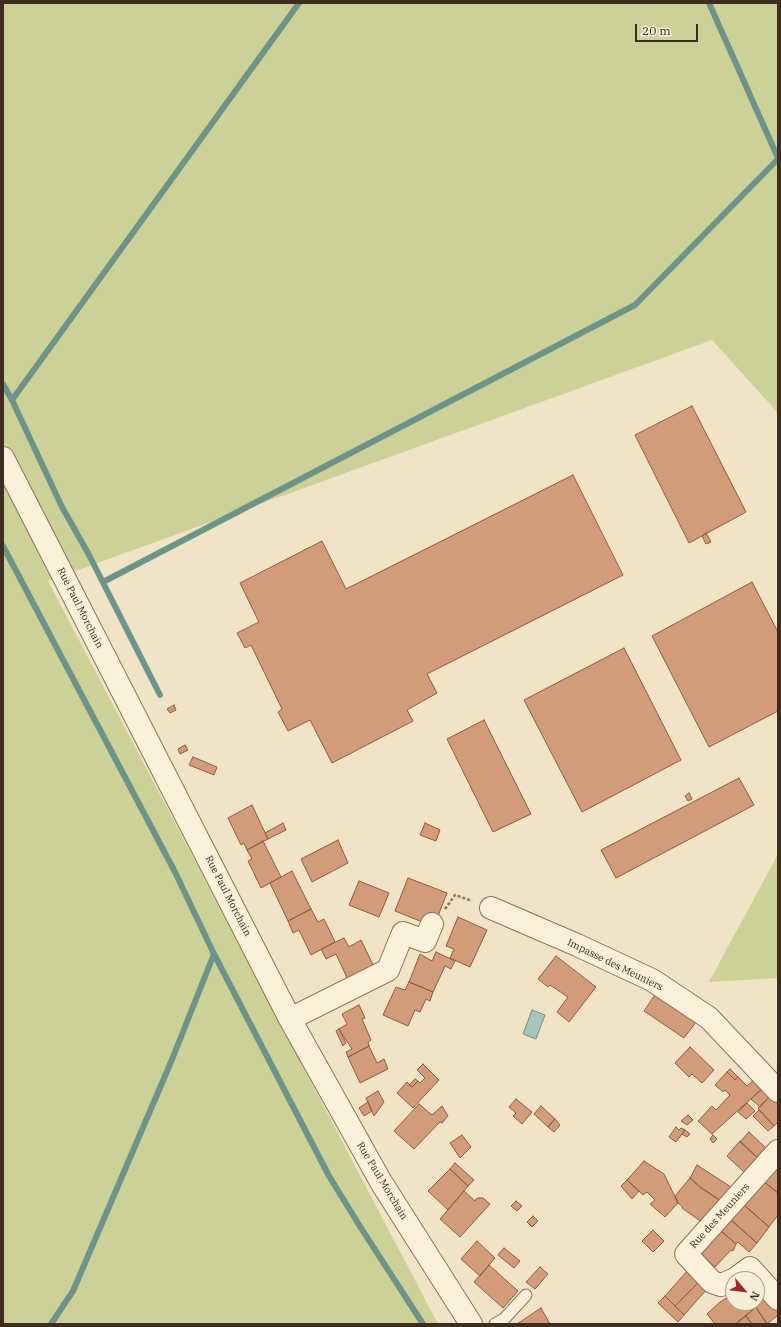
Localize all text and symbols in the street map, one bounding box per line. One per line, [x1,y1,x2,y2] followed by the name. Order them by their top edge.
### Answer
[637,16,700,42] scale bar
[642,23,671,38] text: 20 m
[55,566,105,650] street label: Rue Paul Morchain
[203,854,253,938] street label: Rue Paul Morchain
[565,937,665,993] street label: Impasse des Meuniers
[354,1140,410,1222] street label: Rue Paul Morchain
[688,1181,752,1251] street label: Rue des Meuniers
[725,1271,765,1311] north arrow
[746,1289,763,1303] text: N

